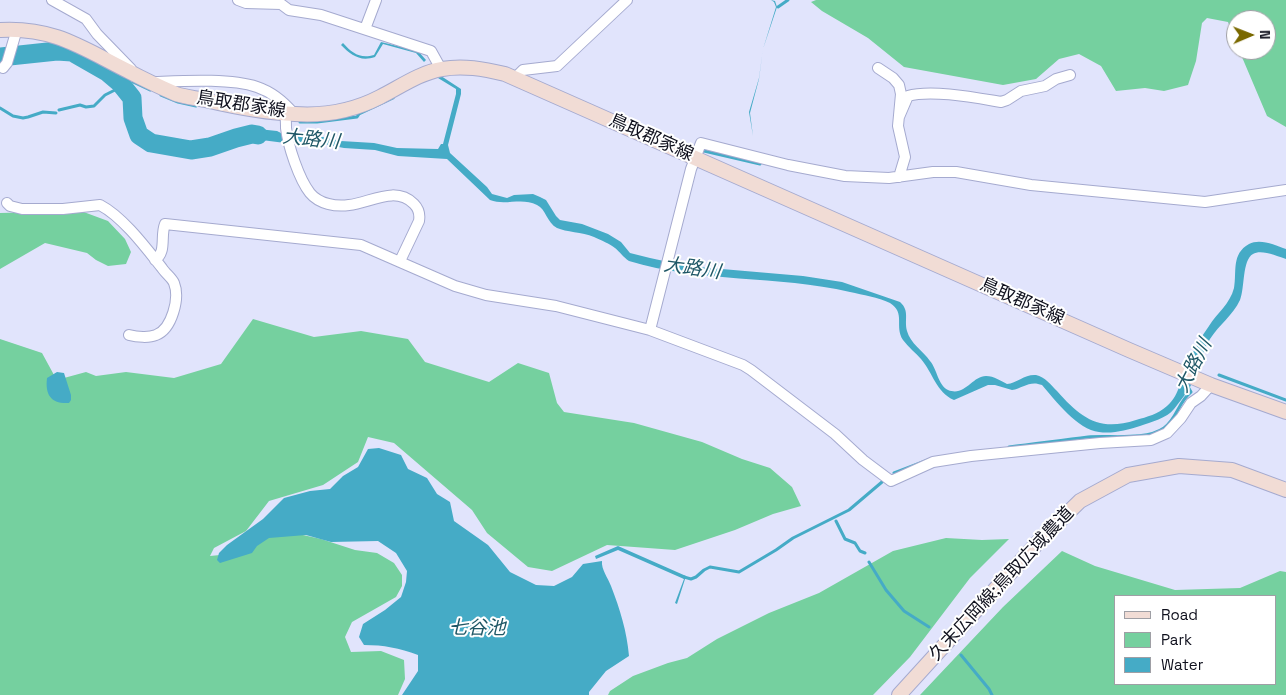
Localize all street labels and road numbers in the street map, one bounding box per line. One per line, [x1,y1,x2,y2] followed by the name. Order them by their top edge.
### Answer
[195,87,287,123] street label: 鳥取郡家線
[605,110,697,166] street label: 鳥取郡家線
[976,274,1068,330] street label: 鳥取郡家線
[925,503,1079,665] street label: 久末広岡線;鳥取広域農道

